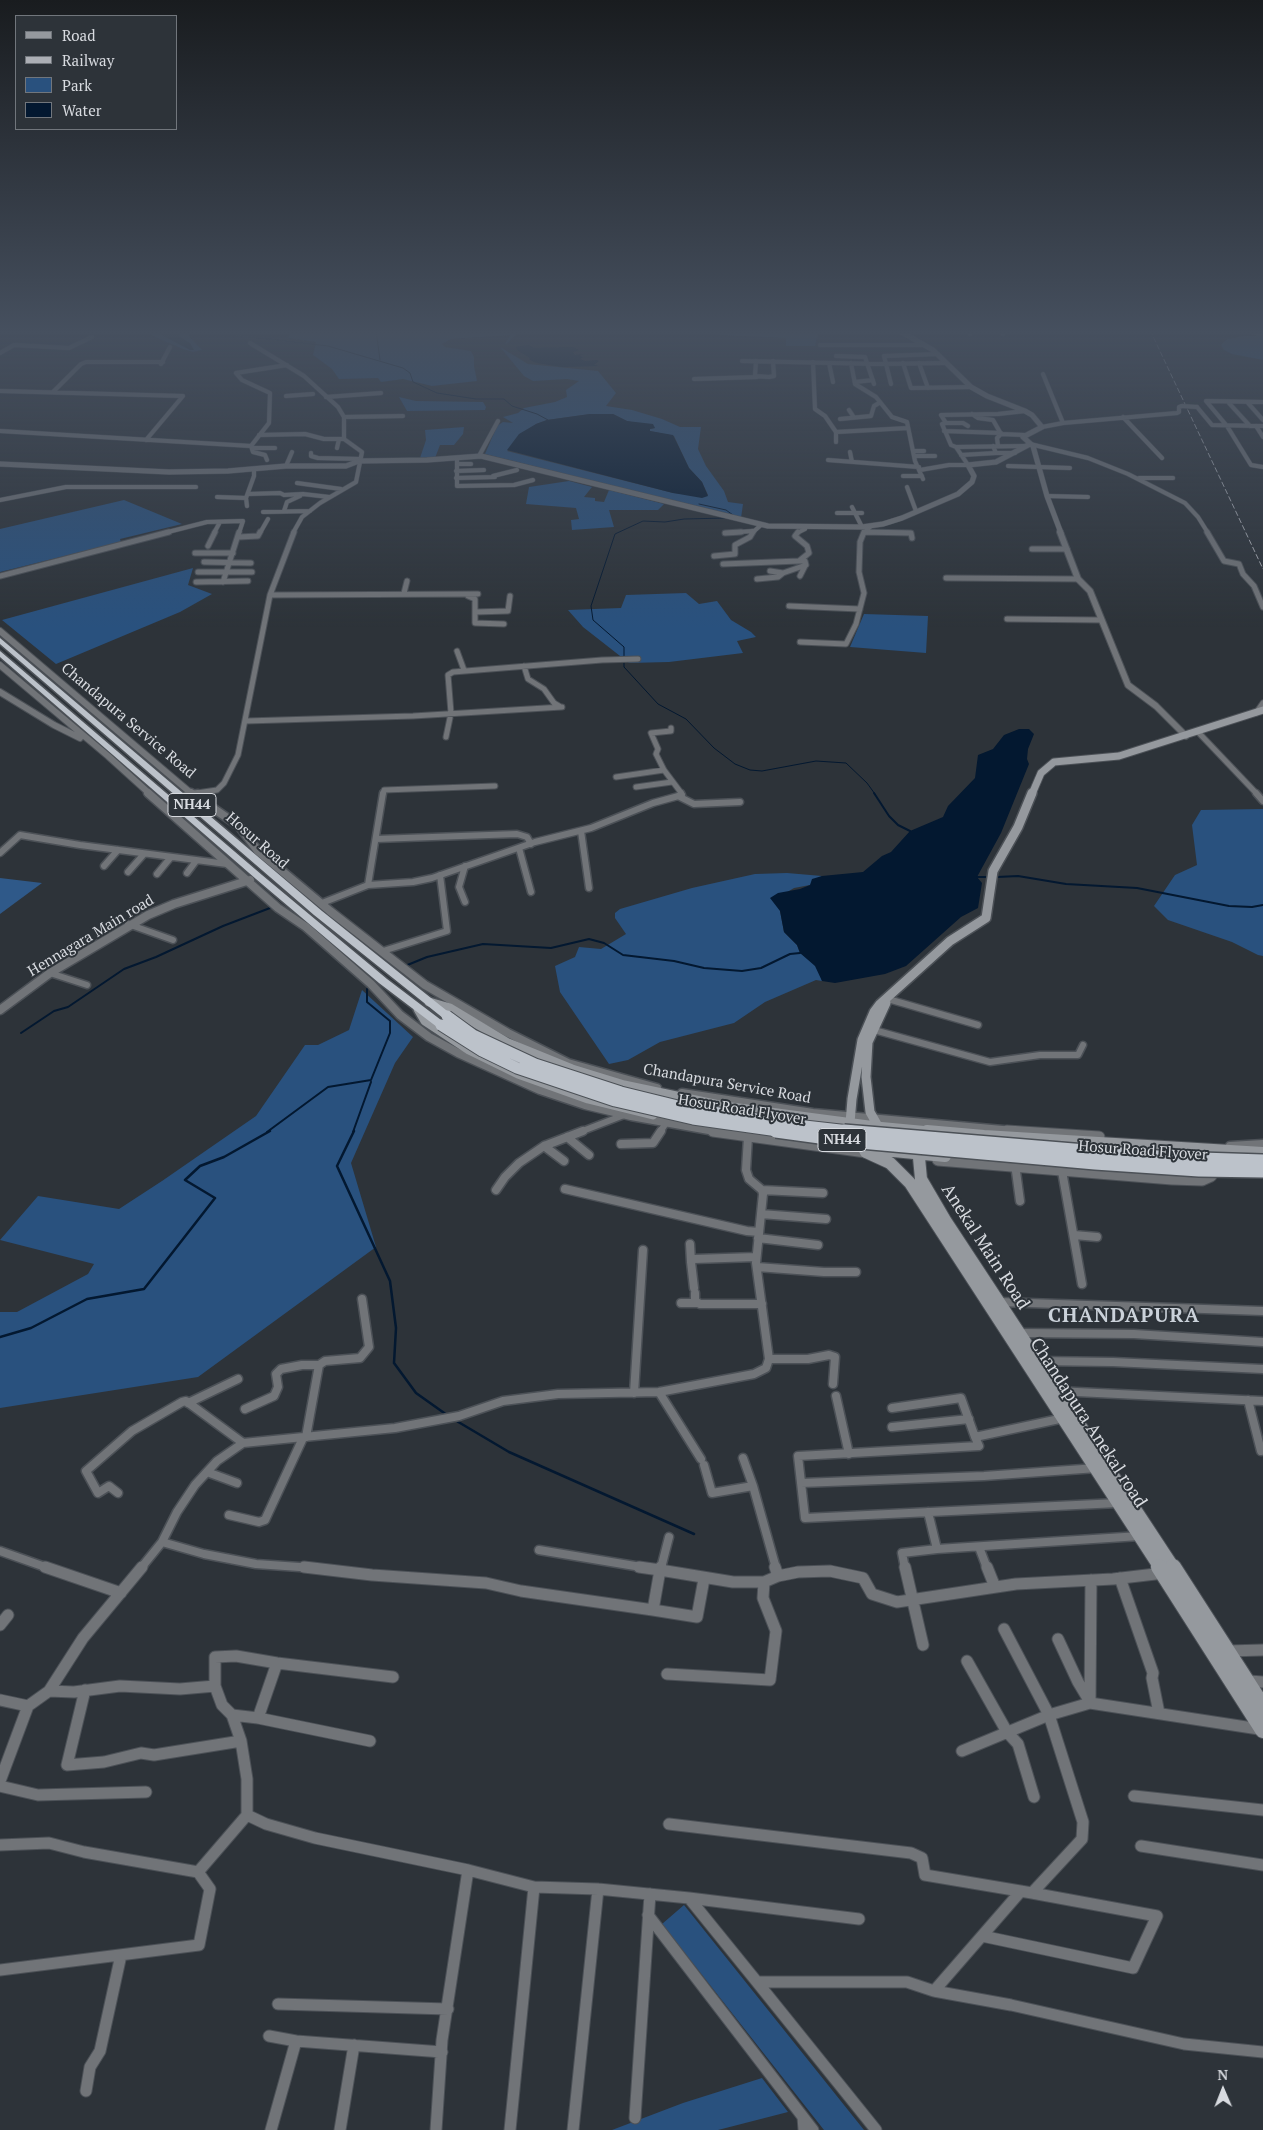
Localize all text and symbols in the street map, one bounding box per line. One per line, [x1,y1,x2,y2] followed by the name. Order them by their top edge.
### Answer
[15,15,178,130] legend
[62,25,95,45] text: Road
[62,50,114,70] text: Railway
[62,75,92,95] text: Park
[62,100,101,120] text: Water
[57,659,199,783] street label: Chandapura Service Road
[168,794,216,816] road number: NH44
[222,809,292,873] street label: Hosur Road
[25,891,157,981] street label: Hennagara Main road
[642,1060,812,1108] street label: Chandapura Service Road
[677,1091,807,1129] street label: Hosur Road Flyover
[818,1128,866,1152] road number: NH44
[1078,1138,1208,1164] street label: Hosur Road Flyover
[936,1180,1034,1314] street label: Anekal Main Road
[1047,1304,1201,1328] district label: CHANDAPURA
[1025,1334,1151,1512] street label: Chandapura Anekal road
[1198,2065,1248,2115] north arrow
[1217,2065,1228,2084] text: N

